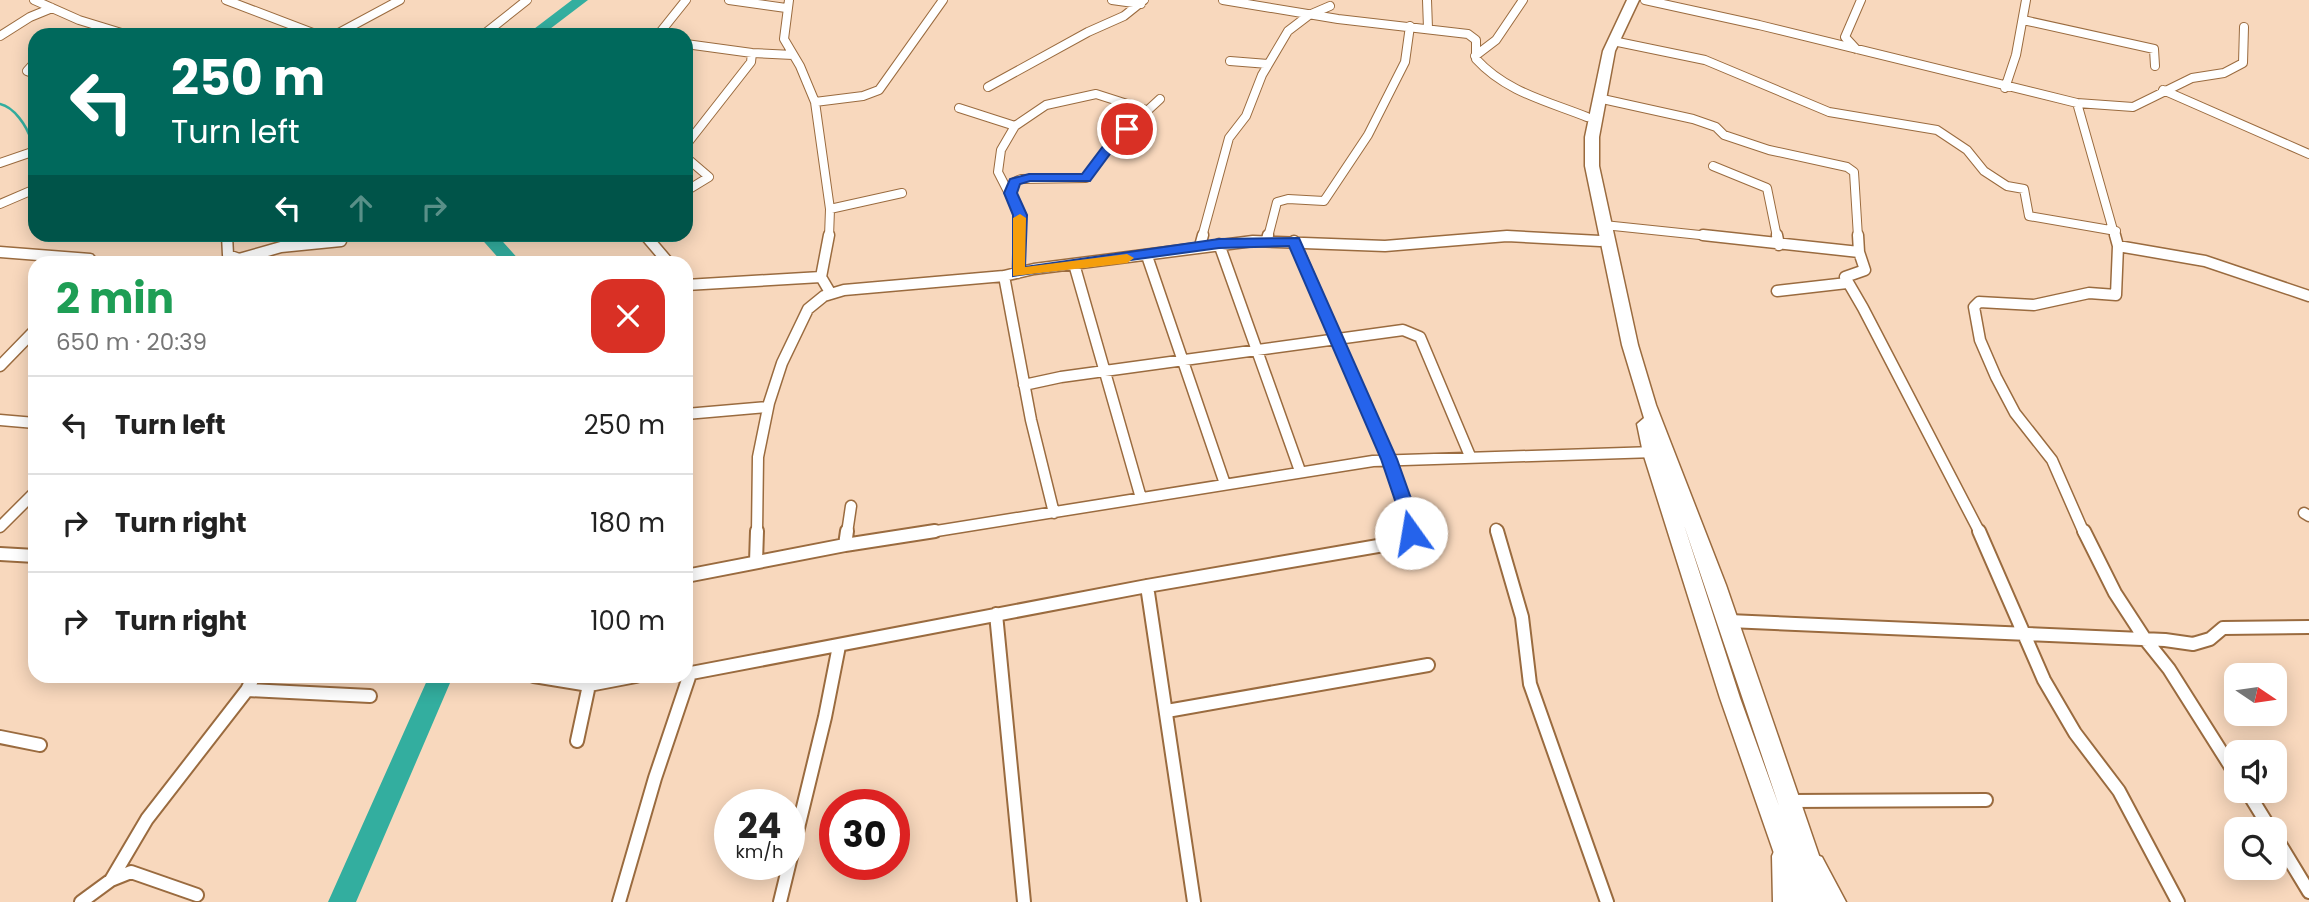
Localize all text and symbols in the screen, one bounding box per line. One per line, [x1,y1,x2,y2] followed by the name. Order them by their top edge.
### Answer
[171,44,325,112] text: 250 m
[56,56,147,147] icon: left
[1097,99,1157,159] pin
[171,109,300,154] text: Turn left
[1108,110,1146,148] icon: arrive
[269,189,307,227] icon: left
[342,189,380,227] icon: ahead
[415,189,453,227] icon: right
[56,269,174,328] text: 2 min
[591,279,665,353] button: close
[56,326,207,358] text: 650 m · 20:39
[56,406,94,444] icon: left
[115,407,226,443] text: Turn left
[584,407,665,443] text: 250 m
[1374,496,1448,570] position arrow
[56,504,94,542] icon: right
[115,505,247,541] text: Turn right
[590,505,665,541] text: 180 m
[56,602,94,640] icon: right
[115,603,247,639] text: Turn right
[590,603,665,639] text: 100 m
[2224,663,2287,726] north arrow
[2224,663,2287,880] map controls
[2224,740,2287,803] button: sound
[819,789,910,880] speed limit sign: 30
[738,801,781,850] text: 24
[2224,817,2287,880] button: search
[736,839,783,864] text: km/h

